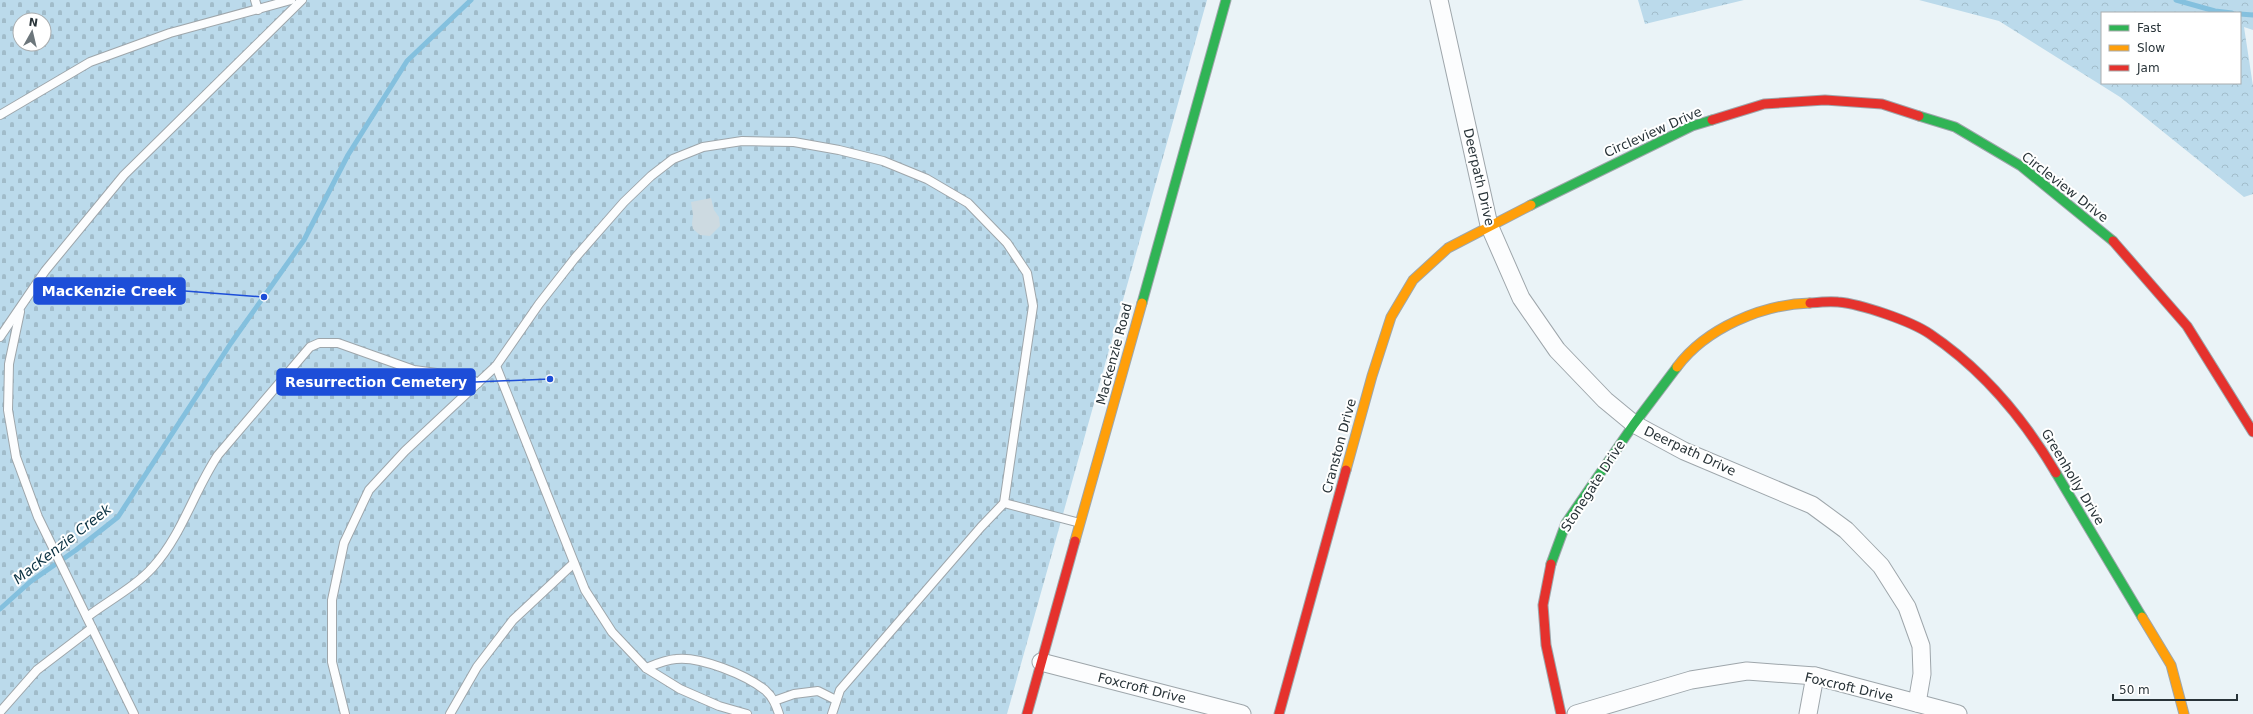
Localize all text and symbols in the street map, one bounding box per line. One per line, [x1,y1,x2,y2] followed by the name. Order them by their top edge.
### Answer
[12,12,52,52] north arrow
[2101,12,2241,84] legend
[28,16,39,30] text: N
[2137,21,2161,35] text: Fast
[2137,41,2165,55] text: Slow
[2136,61,2160,75] text: Jam
[1602,104,1704,160] street label: Circleview Drive
[1460,127,1498,227] street label: Deerpath Drive
[2019,149,2111,225] street label: Circleview Drive
[34,278,185,304] callout: MacKenzie Creek
[42,283,177,299] text: MacKenzie Creek
[1093,301,1135,407] street label: Mackenzie Road
[277,369,475,395] callout: Resurrection Cemetery
[285,374,467,390] text: Resurrection Cemetery
[1319,397,1359,495] street label: Cranston Drive
[1642,423,1738,479] street label: Deerpath Drive
[2038,426,2108,528] street label: Greenholly Drive
[1558,438,1628,534] street label: Stonegate Drive
[10,500,115,587] water label: MacKenzie Creek
[1096,670,1188,706] street label: Foxcroft Drive
[1803,670,1895,704] street label: Foxcroft Drive
[2113,676,2237,702] scale bar
[2119,683,2150,697] text: 50 m

